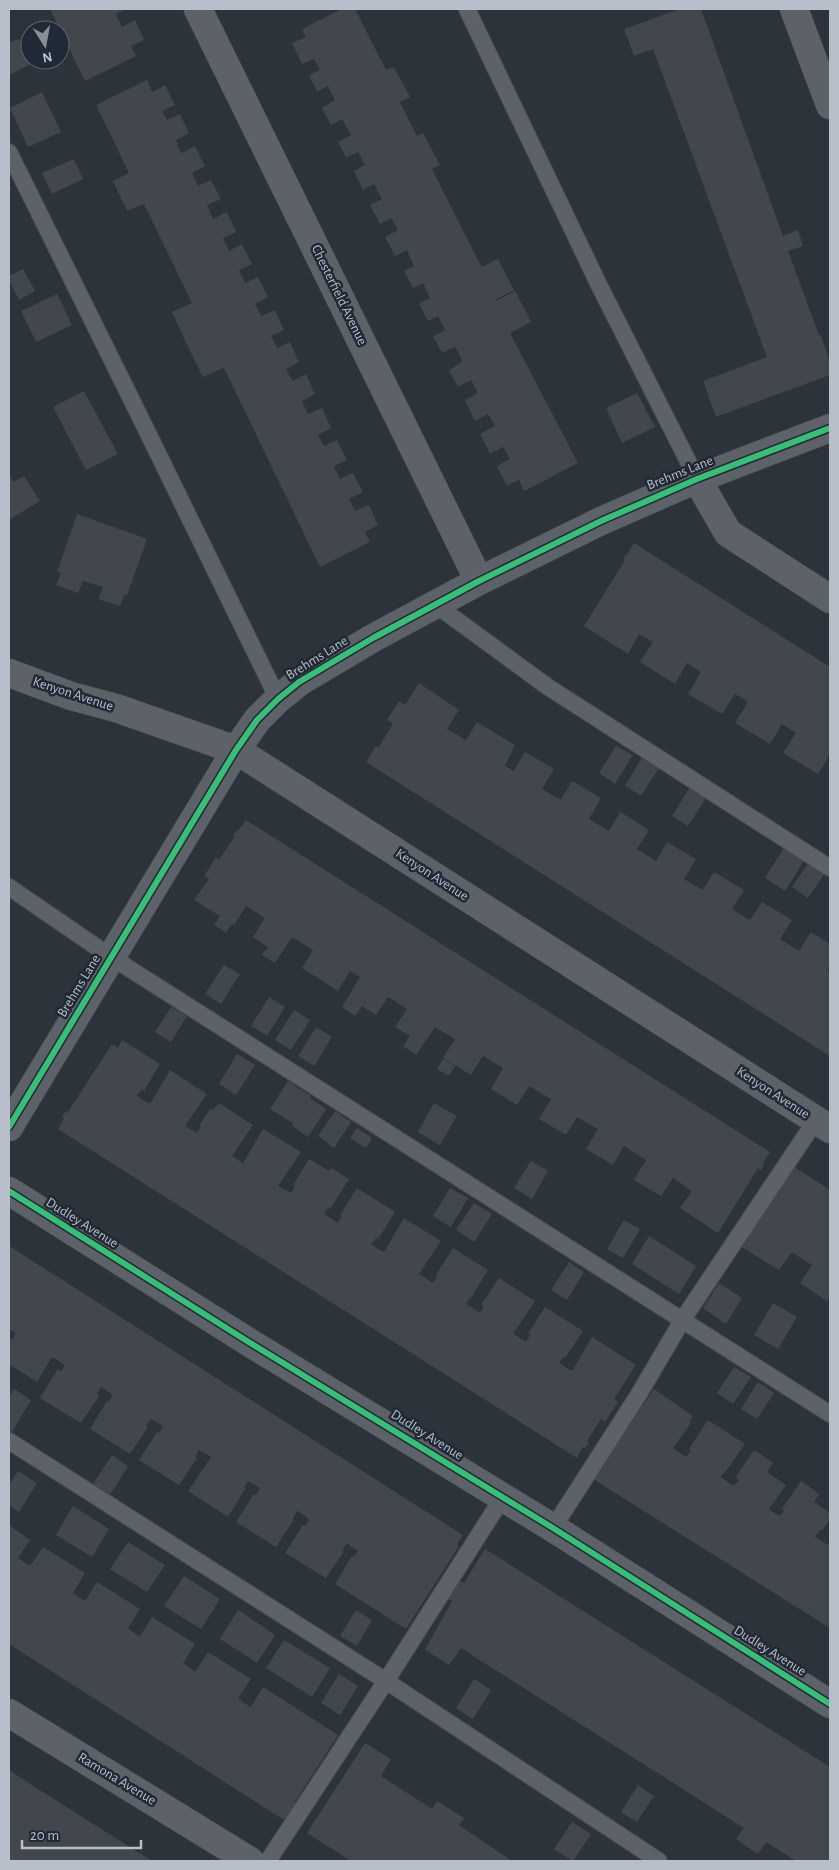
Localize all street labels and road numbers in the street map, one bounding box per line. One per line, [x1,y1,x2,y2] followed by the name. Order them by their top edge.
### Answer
[309,243,369,347] street label: Chesterfield Avenue
[645,453,715,493] street label: Brehms Lane
[284,634,350,682] street label: Brehms Lane
[31,674,115,714] street label: Kenyon Avenue
[393,846,471,904] street label: Kenyon Avenue
[55,952,103,1020] street label: Brehms Lane
[734,1064,812,1122] street label: Kenyon Avenue
[43,1195,121,1251] street label: Dudley Avenue
[388,1407,466,1463] street label: Dudley Avenue
[731,1623,809,1679] street label: Dudley Avenue
[75,1750,159,1808] street label: Ramona Avenue

